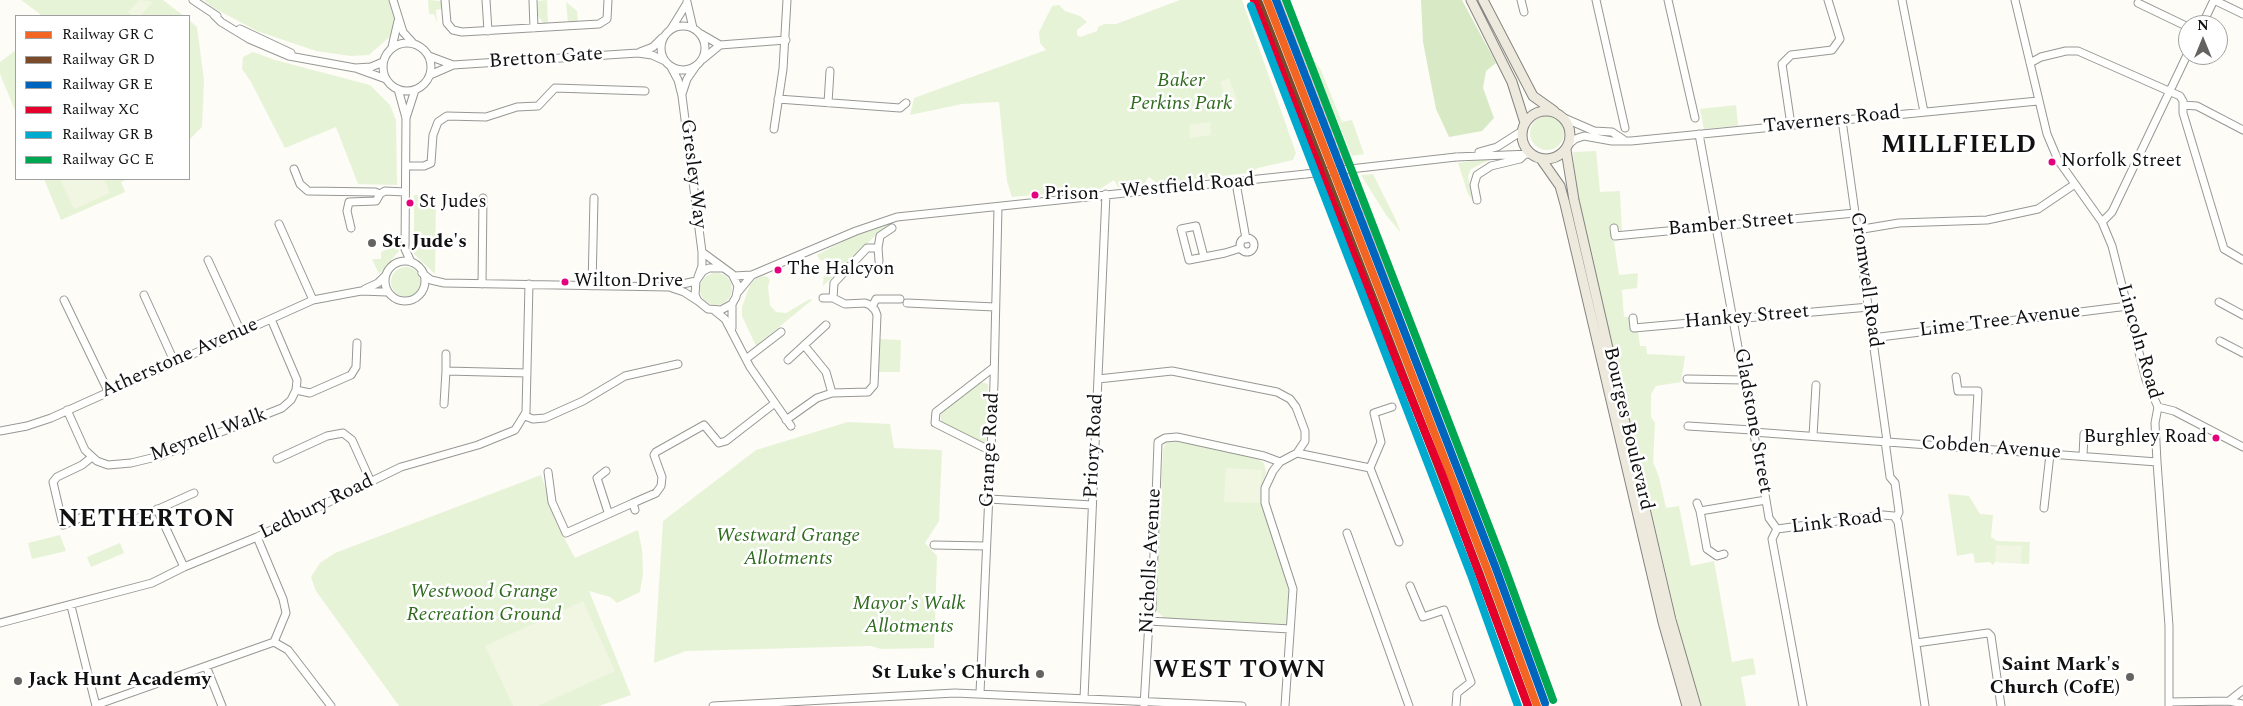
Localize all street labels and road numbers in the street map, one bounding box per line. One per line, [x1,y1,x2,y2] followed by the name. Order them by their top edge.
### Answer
[488,43,604,75] street label: Bretton Gate
[1762,102,1902,140] street label: Taverners Road
[673,118,711,230] street label: Gresley Way
[1120,169,1256,205] street label: Westfield Road
[1667,208,1795,242] street label: Bamber Street
[1844,211,1886,349] street label: Cromwell Road
[2110,282,2166,402] street label: Lincoln Road
[1918,300,2082,344] street label: Lime Tree Avenue
[1684,301,1810,335] street label: Hankey Street
[98,314,262,404] street label: Atherstone Avenue
[1597,345,1657,513] street label: Bourges Boulevard
[1727,346,1777,496] street label: Gladstone Street
[976,392,1006,508] street label: Grange Road
[1080,393,1110,499] street label: Priory Road
[147,404,271,468] street label: Meynell Walk
[1920,432,2062,466] street label: Cobden Avenue
[256,470,378,546] street label: Ledbury Road
[1136,488,1168,634] street label: Nicholls Avenue
[1790,505,1884,541] street label: Link Road

